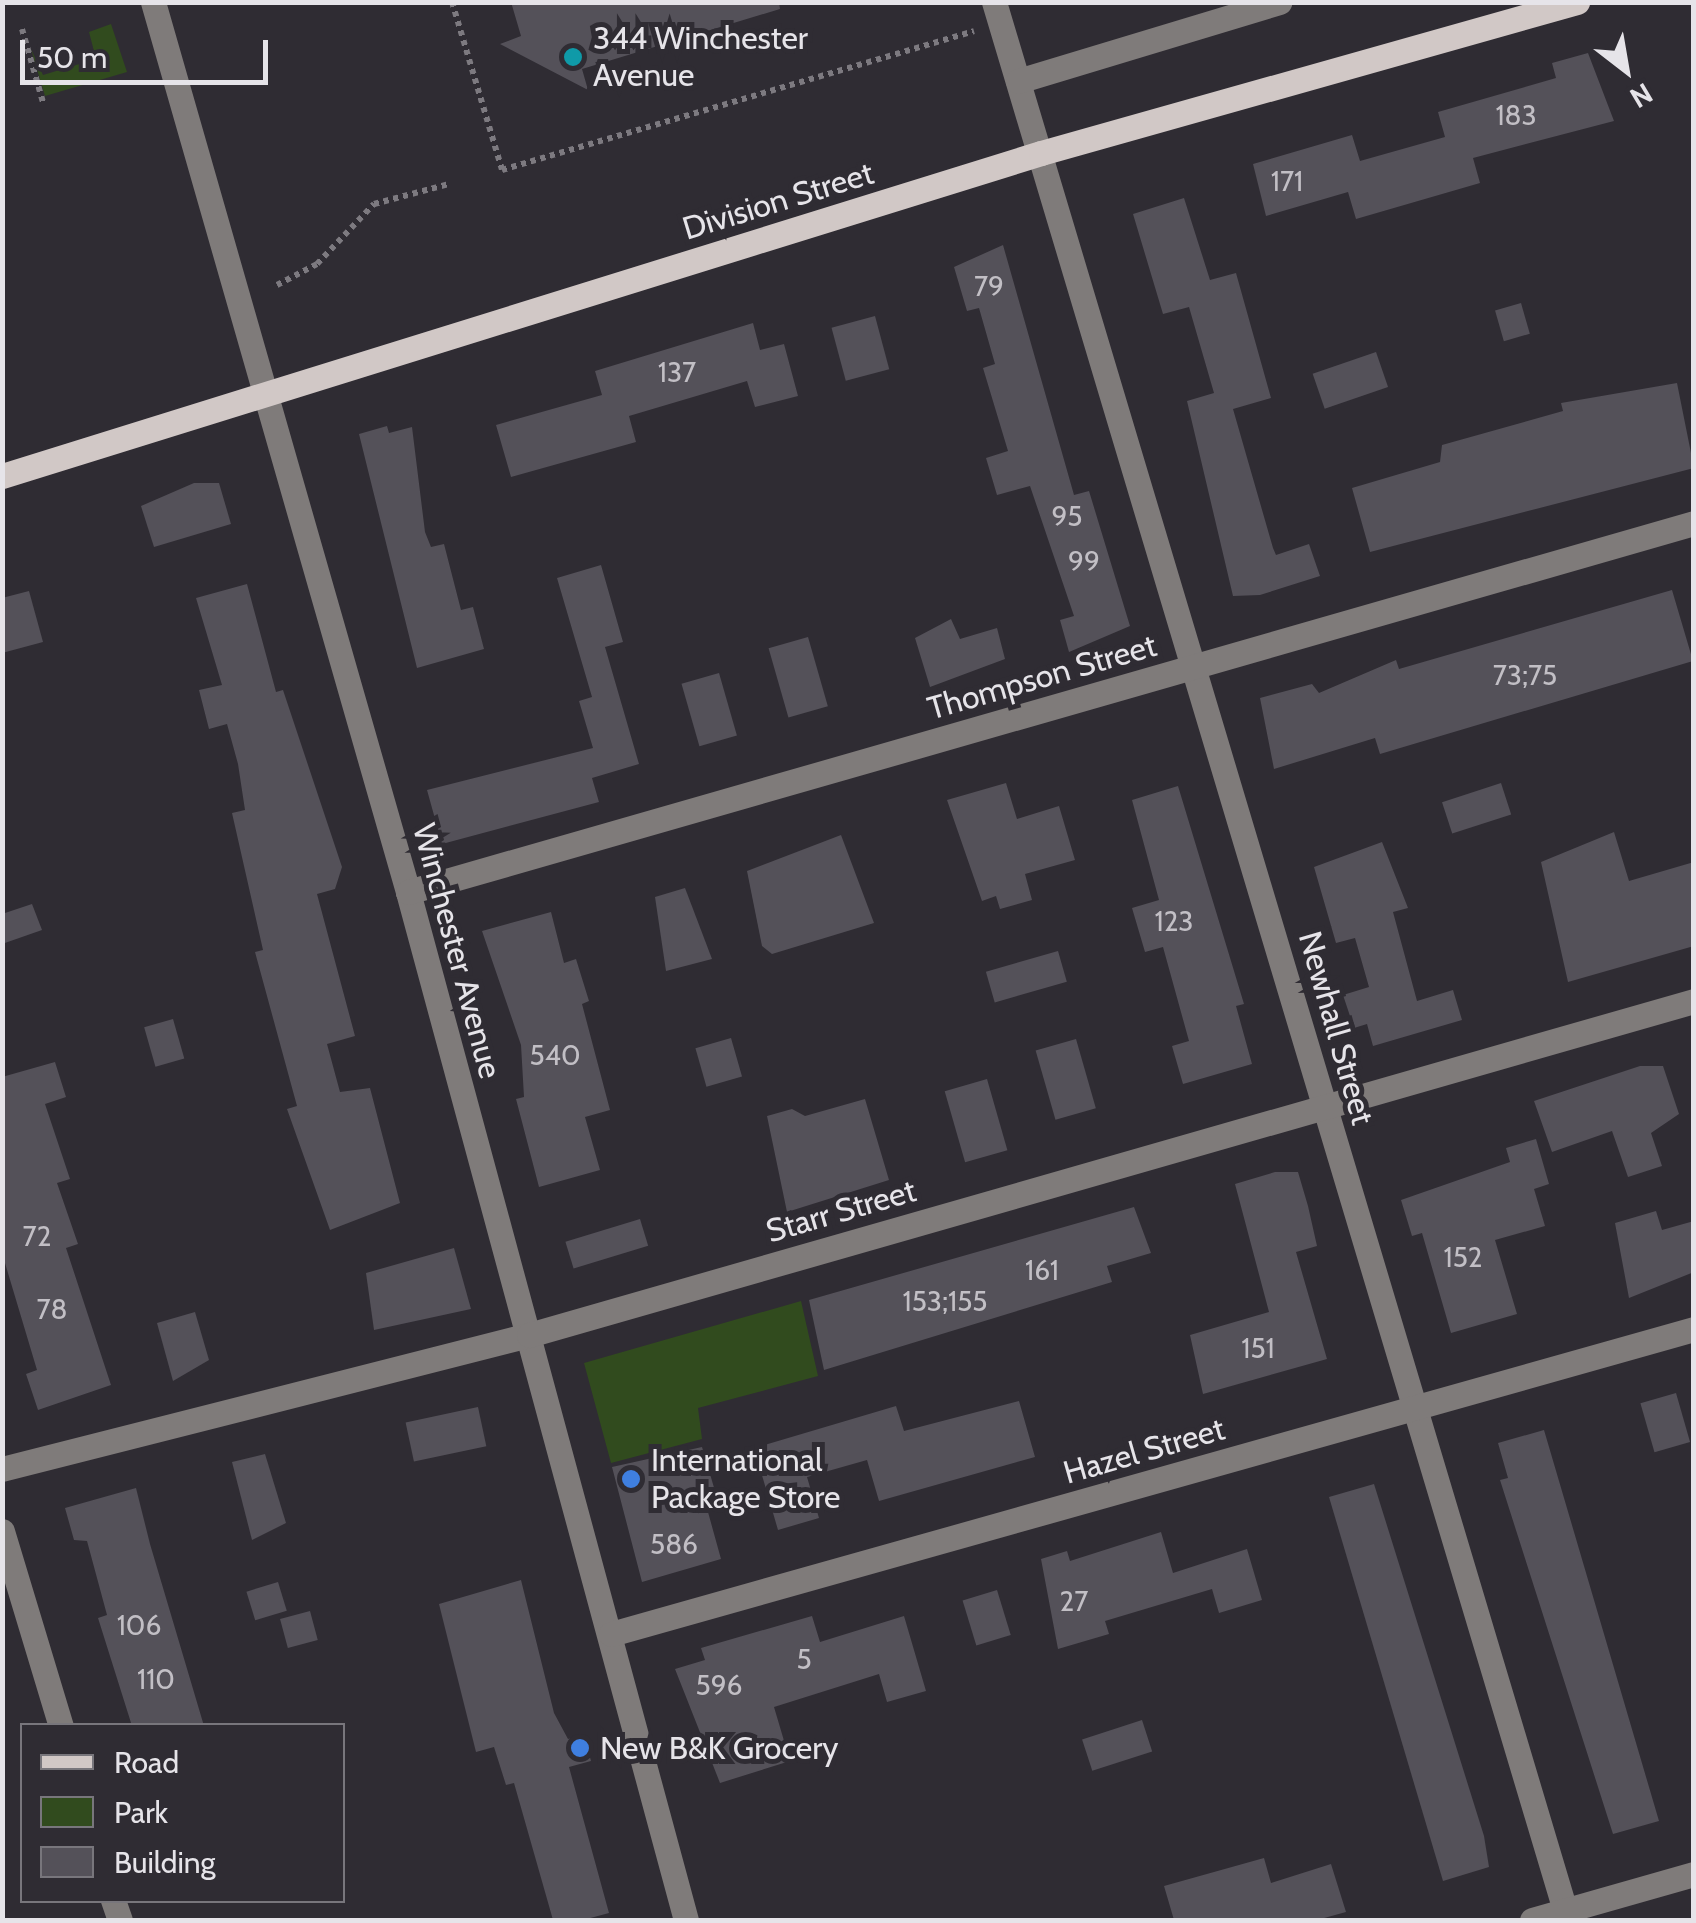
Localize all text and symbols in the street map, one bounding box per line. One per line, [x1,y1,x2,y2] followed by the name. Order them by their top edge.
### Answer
[25,20,272,82] scale bar
[593,20,808,95] place label: 344 Winchester Avenue
[1576,20,1676,120] north arrow
[37,39,107,76] text: 50 m
[562,46,584,68] marker: 344 Winchester Avenue
[1624,76,1659,115] text: N
[1495,98,1537,132] house number: 183
[678,154,878,248] street label: Division Street
[1271,164,1303,198] house number: 171
[974,269,1004,303] house number: 79
[658,355,696,389] house number: 137
[1051,499,1083,533] house number: 95
[1068,544,1100,578] house number: 99
[923,626,1161,728] street label: Thompson Street
[1493,658,1557,692] house number: 73;75
[405,819,509,1083] street label: Winchester Avenue
[1155,904,1193,938] house number: 123
[1290,927,1382,1129] street label: Newhall Street
[530,1038,580,1072] house number: 540
[762,1171,920,1251] street label: Starr Street
[23,1219,51,1253] house number: 72
[1444,1240,1482,1274] house number: 152
[1025,1253,1059,1287] house number: 161
[903,1284,987,1318] house number: 153;155
[36,1292,68,1326] house number: 78
[1241,1331,1275,1365] house number: 151
[1059,1410,1229,1492] street label: Hazel Street
[651,1442,840,1517] place label: International Package Store
[620,1468,642,1490] marker: International Package Store
[650,1527,698,1561] house number: 586
[1060,1584,1088,1618] house number: 27
[117,1608,161,1642] house number: 106
[796,1642,812,1676] house number: 5
[137,1662,175,1696] house number: 110
[696,1668,742,1702] house number: 596
[20,1723,345,1903] legend
[600,1729,838,1767] place label: New B&K Grocery
[569,1737,591,1759] marker: New B&K Grocery
[114,1744,179,1781] text: Road
[114,1794,168,1831] text: Park
[114,1844,216,1881] text: Building

